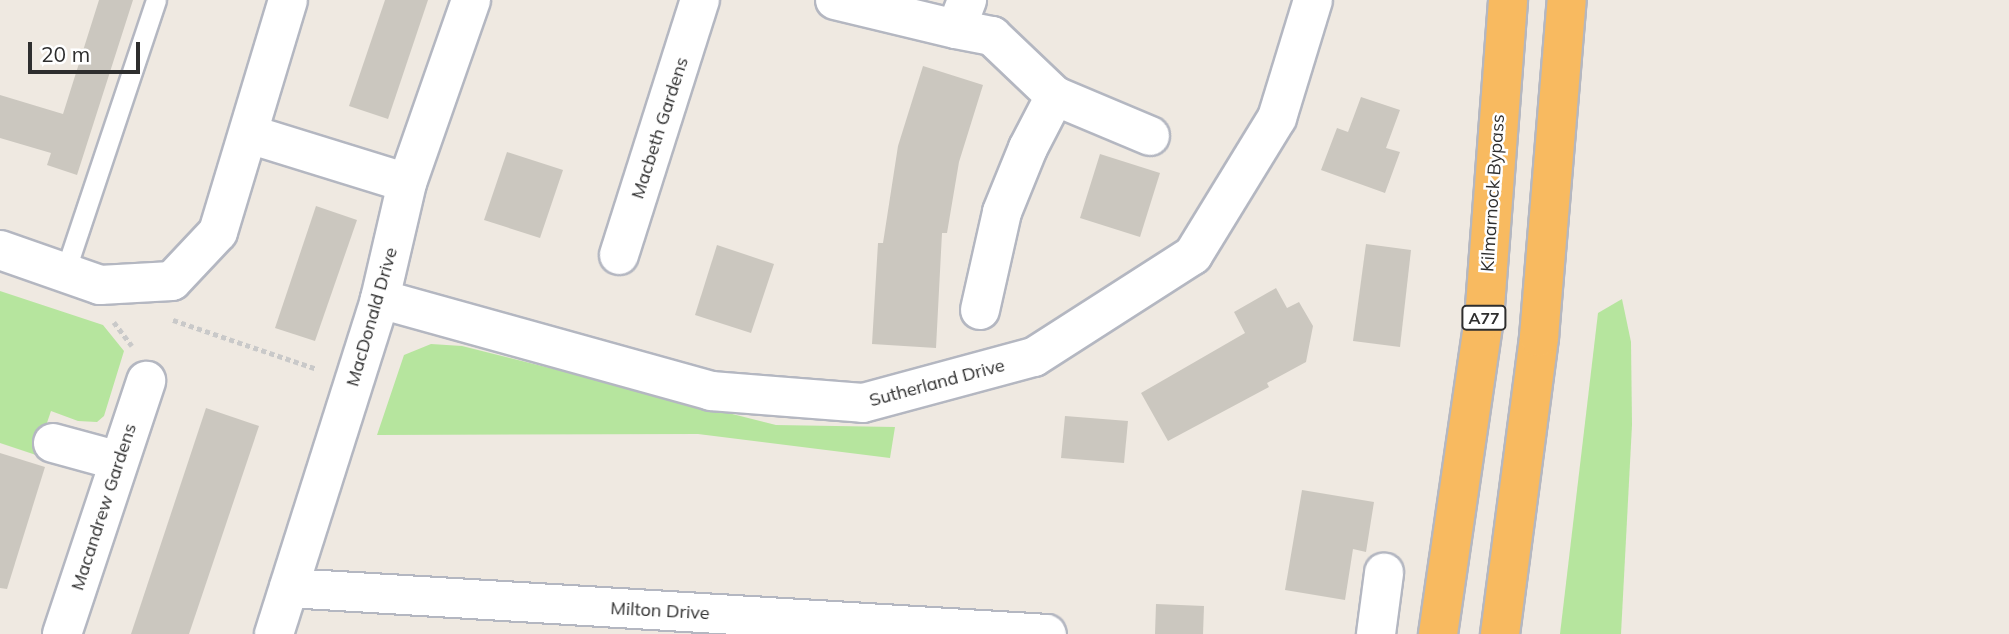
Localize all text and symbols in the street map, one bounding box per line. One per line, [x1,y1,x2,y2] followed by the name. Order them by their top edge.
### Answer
[32,28,144,72] scale bar
[41,41,90,67] text: 20 m
[627,54,693,202] street label: Macbeth Gardens
[1477,113,1509,273] street label: Kilmarnock Bypass
[342,245,402,389] street label: MacDonald Drive
[1461,306,1507,330] road number: A77
[867,355,1007,411] street label: Sutherland Drive
[67,421,141,593] street label: Macandrew Gardens
[610,598,710,624] street label: Milton Drive

